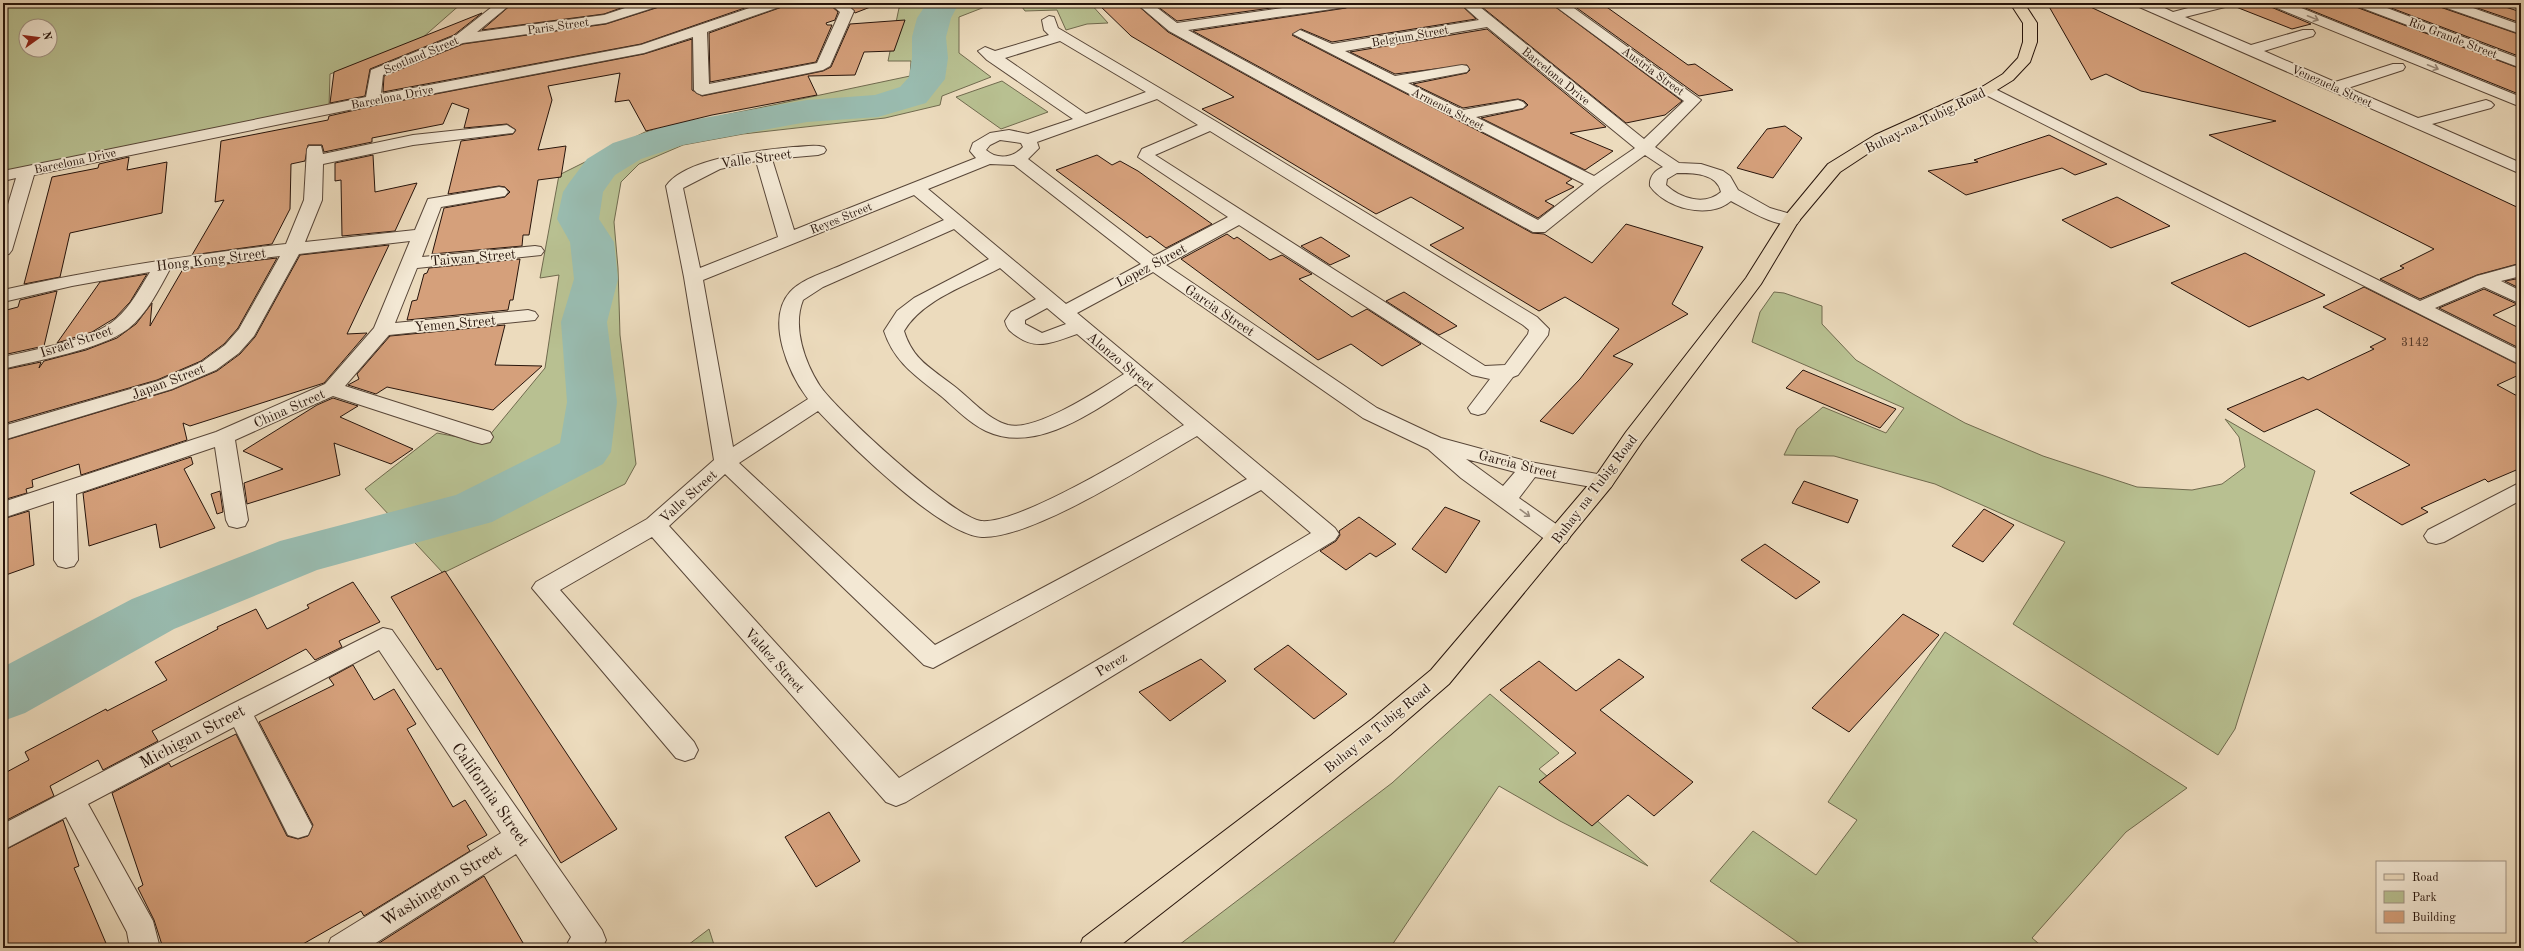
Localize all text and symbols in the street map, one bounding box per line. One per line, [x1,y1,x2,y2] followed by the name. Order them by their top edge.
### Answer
[2306,14,2318,22] one-way arrow
[2407,16,2499,61] street label: Rio Grande Street
[527,17,590,37] street label: Paris Street
[18,18,58,58] north arrow
[1371,24,1450,50] street label: Belgium Street
[40,31,53,42] text: N
[382,35,461,77] street label: Scotland Street
[1619,45,1686,98] street label: Austria Street
[1519,46,1592,108] street label: Barcelona Drive
[2427,63,2439,71] one-way arrow
[2289,64,2374,110] street label: Venezuela Street
[350,84,435,112] street label: Barcelona Drive
[1409,86,1486,133] street label: Armenia Street
[1863,86,1988,156] street label: Buhay na Tubig Road
[33,147,118,177] street label: Barcelona Drive
[720,147,793,171] street label: Valle Street
[809,201,874,237] street label: Reyes Street
[1114,242,1189,290] street label: Lopez Street
[155,246,267,274] street label: Hong Kong Street
[430,247,517,269] street label: Taiwan Street
[1182,283,1257,339] street label: Garcia Street
[414,313,497,335] street label: Yemen Street
[38,324,114,360] street label: Israel Street
[1084,330,1157,394] street label: Alonzo Street
[2401,337,2429,349] house number: 3142
[130,362,207,402] street label: Japan Street
[252,387,327,431] street label: China Street
[1549,433,1640,547] street label: Buhay na Tubig Road
[1477,448,1559,482] street label: Garcia Street
[657,468,720,526] street label: Valle Street
[1519,509,1530,517] one-way arrow
[742,626,807,696] street label: Valdez Street
[1094,650,1130,680] street label: Perez
[1322,682,1433,776] street label: Buhay na Tubig Road
[137,702,248,772] street label: Michigan Street
[448,740,532,850] street label: California Street
[379,842,505,930] street label: Washington Street
[2376,861,2506,933] legend
[2412,872,2439,884] text: Road
[2412,892,2437,904] text: Park
[2412,912,2456,924] text: Building

